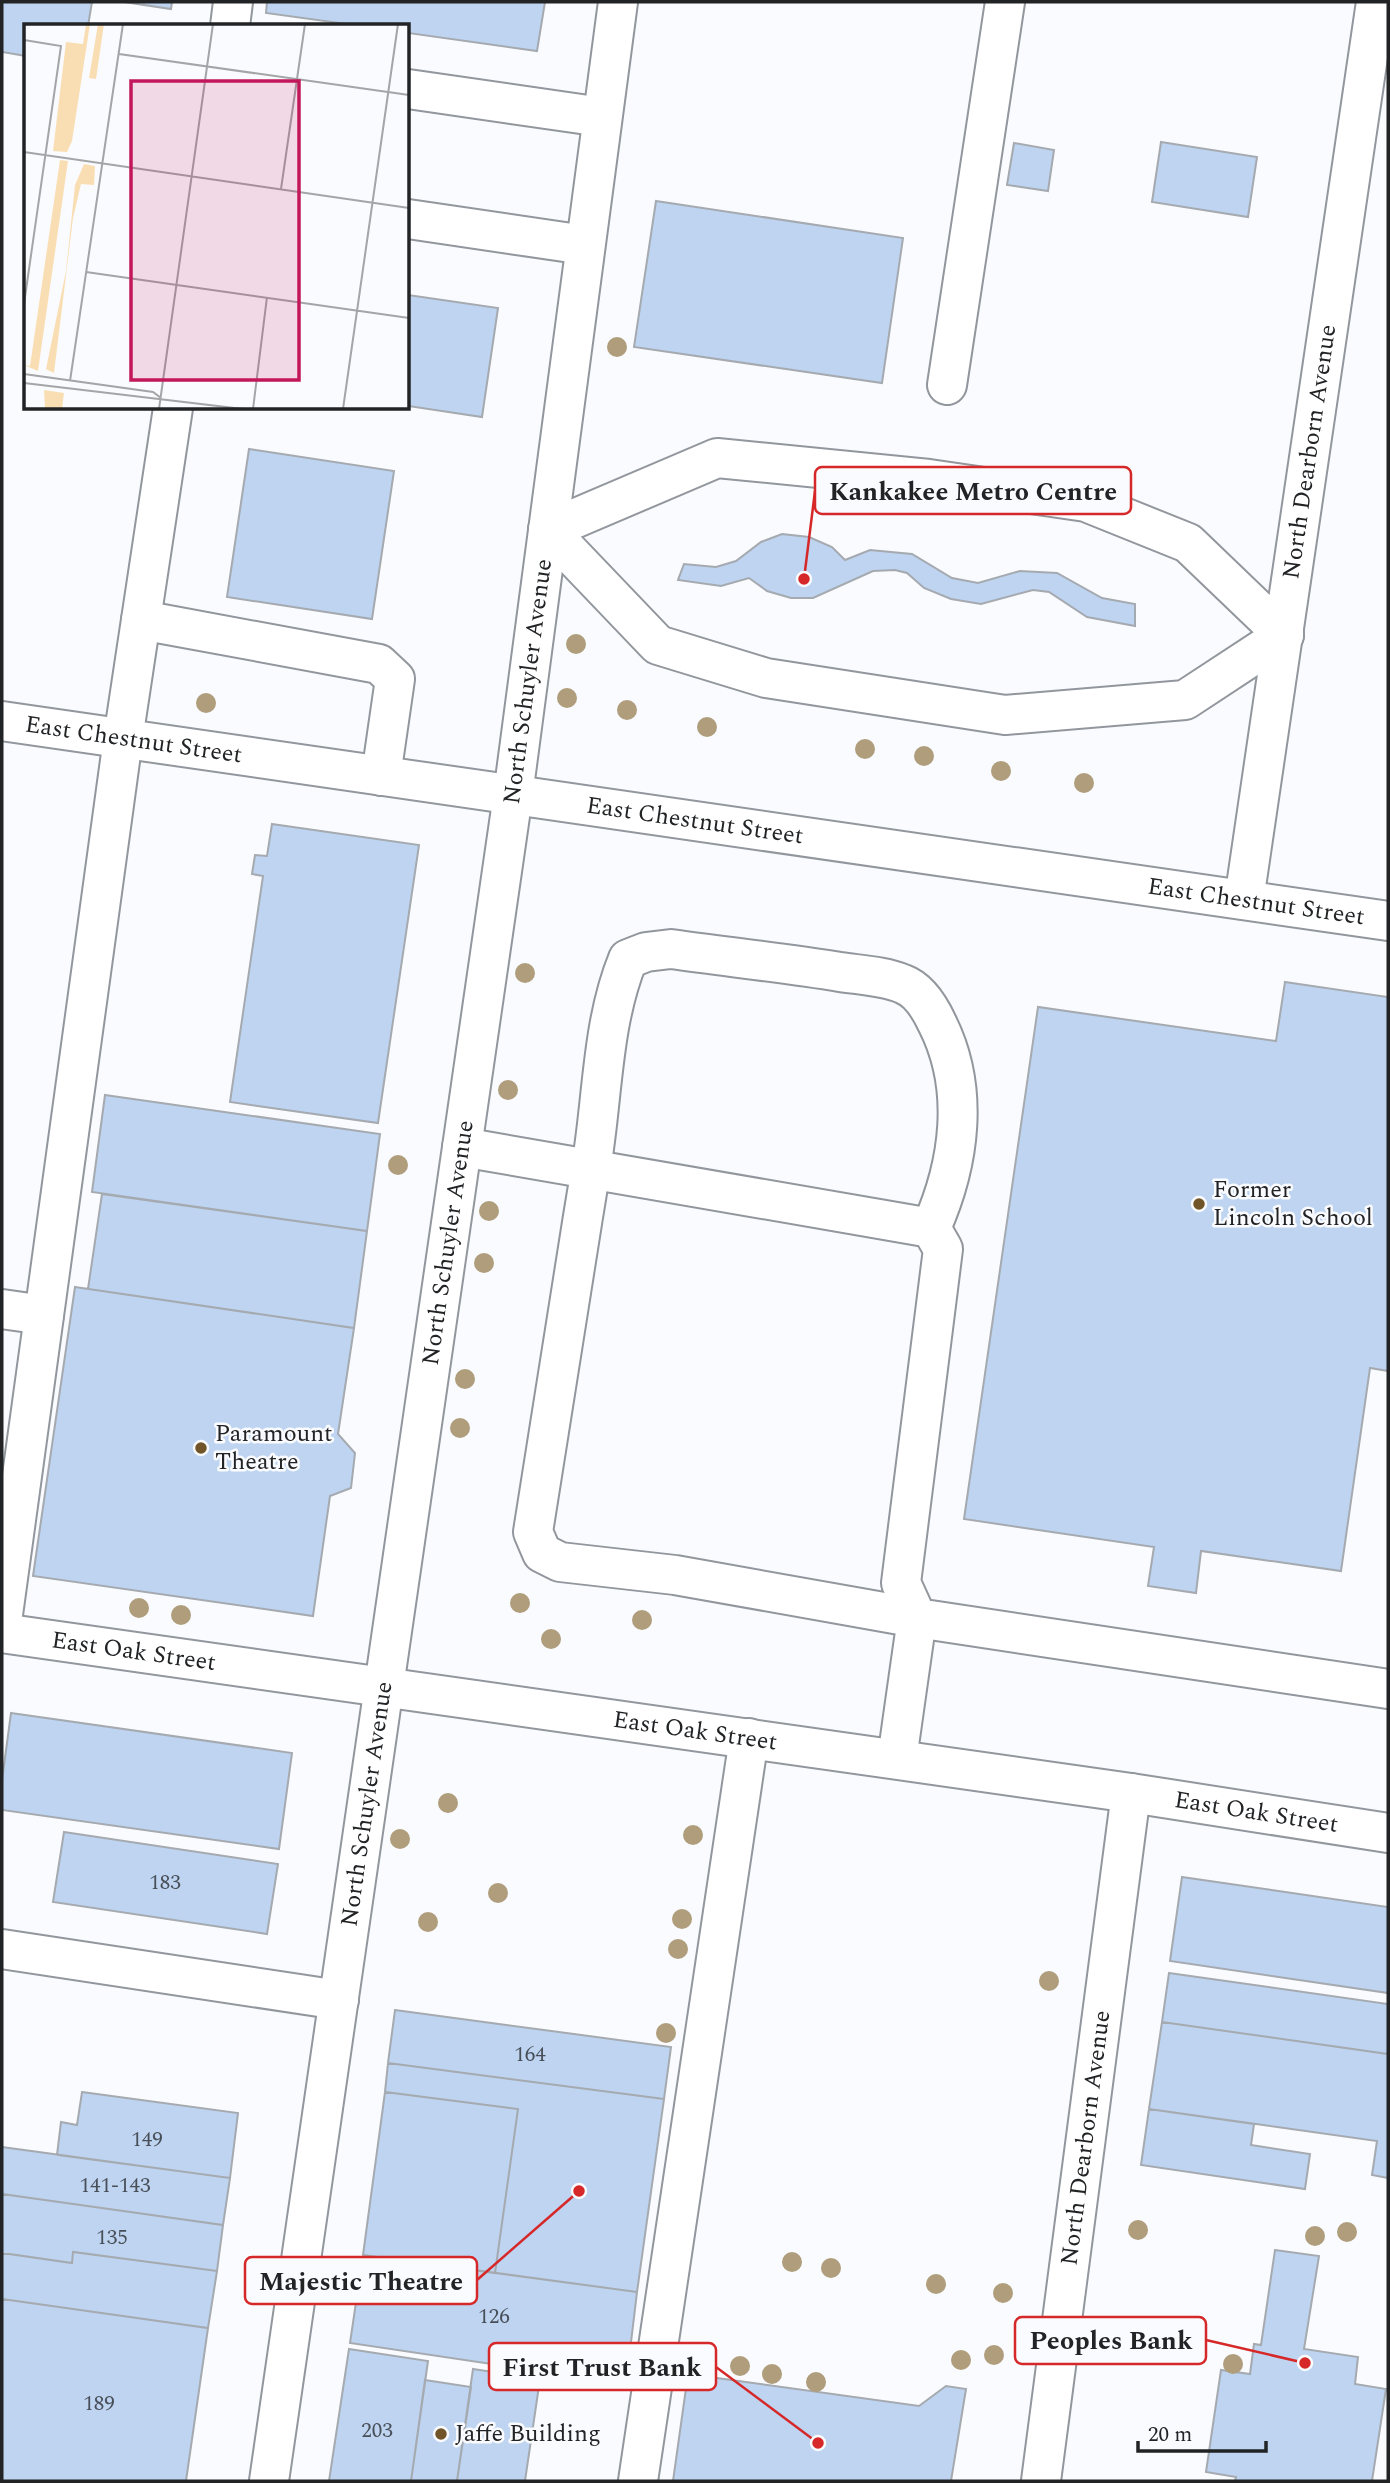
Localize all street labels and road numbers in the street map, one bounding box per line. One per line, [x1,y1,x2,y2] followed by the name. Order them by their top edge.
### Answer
[1273,322,1346,582] street label: North Dearborn Avenue
[494,557,562,807] street label: North Schuyler Avenue
[23,707,245,773] street label: East Chestnut Street
[584,788,806,854] street label: East Chestnut Street
[1145,869,1367,935] street label: East Chestnut Street
[413,1118,484,1368] street label: North Schuyler Avenue
[49,1622,218,1681] street label: East Oak Street
[331,1679,402,1929] street label: North Schuyler Avenue
[611,1702,780,1761] street label: East Oak Street
[1172,1782,1341,1843] street label: East Oak Street
[1051,2008,1120,2268] street label: North Dearborn Avenue

